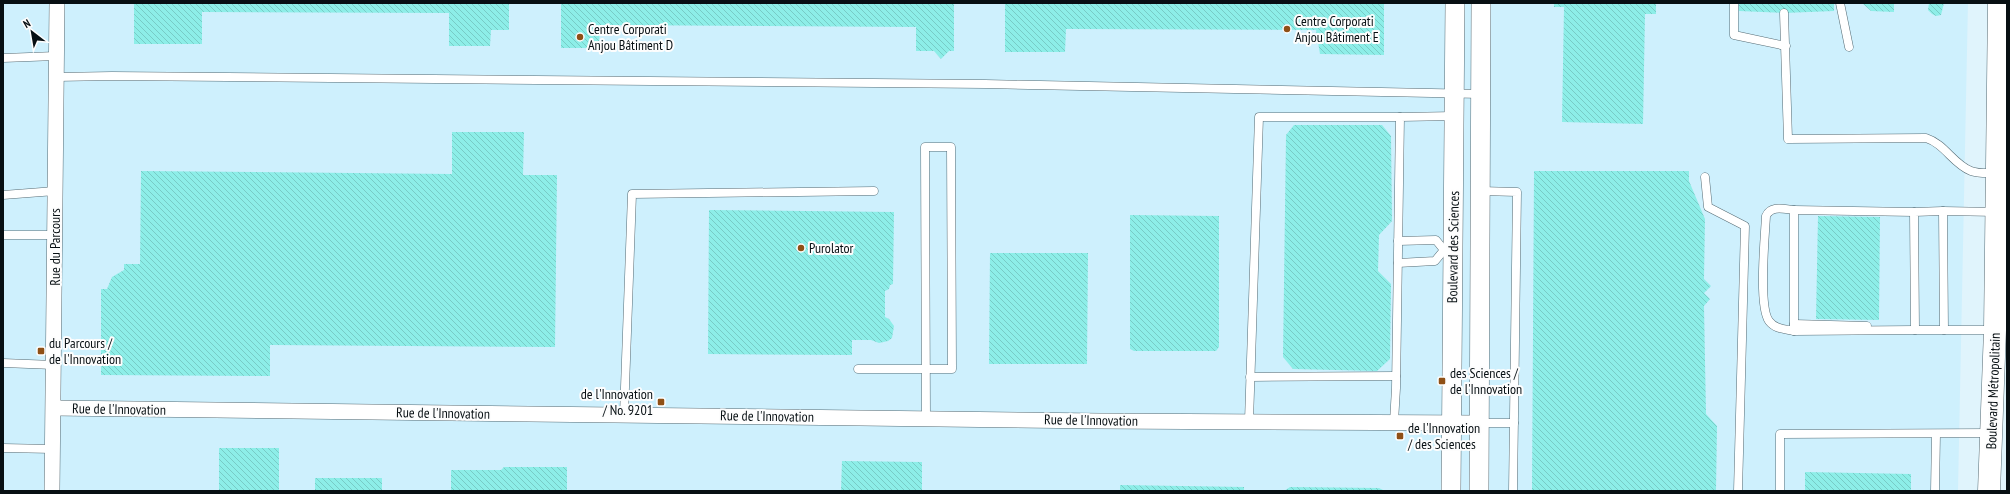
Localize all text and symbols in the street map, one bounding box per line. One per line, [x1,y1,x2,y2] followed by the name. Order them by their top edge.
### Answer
[12,12,52,52] north arrow
[1295,12,1379,46] place label: Centre Corporati Anjou Bâtiment E
[21,16,33,31] text: N
[588,20,673,54] place label: Centre Corporati Anjou Bâtiment D
[1282,24,1292,34] marker: Centre Corporati Anjou Bâtiment E
[575,32,585,42] marker: Centre Corporati Anjou Bâtiment D
[1443,191,1463,303] street label: Boulevard des Sciences
[46,208,64,286] street label: Rue du Parcours
[809,239,854,257] place label: Purolator
[796,243,806,253] marker: Purolator
[1982,332,2004,450] street label: Boulevard Métropolitain
[49,334,121,368] place label: du Parcours / de l'Innovation
[36,346,46,356] marker: du Parcours / de l'Innovation
[1450,364,1522,398] place label: des Sciences / de l'Innovation
[1437,376,1447,386] marker: des Sciences / de l'Innovation
[581,385,653,419] place label: de l'Innovation / No. 9201
[656,397,666,407] marker: de l'Innovation / No. 9201
[72,399,166,419] street label: Rue de l'Innovation
[396,403,490,423] street label: Rue de l'Innovation
[720,406,814,426] street label: Rue de l'Innovation
[1044,410,1138,430] street label: Rue de l'Innovation
[1407,419,1480,453] place label: de l'Innovation / des Sciences
[1395,431,1405,441] marker: de l'Innovation / des Sciences

